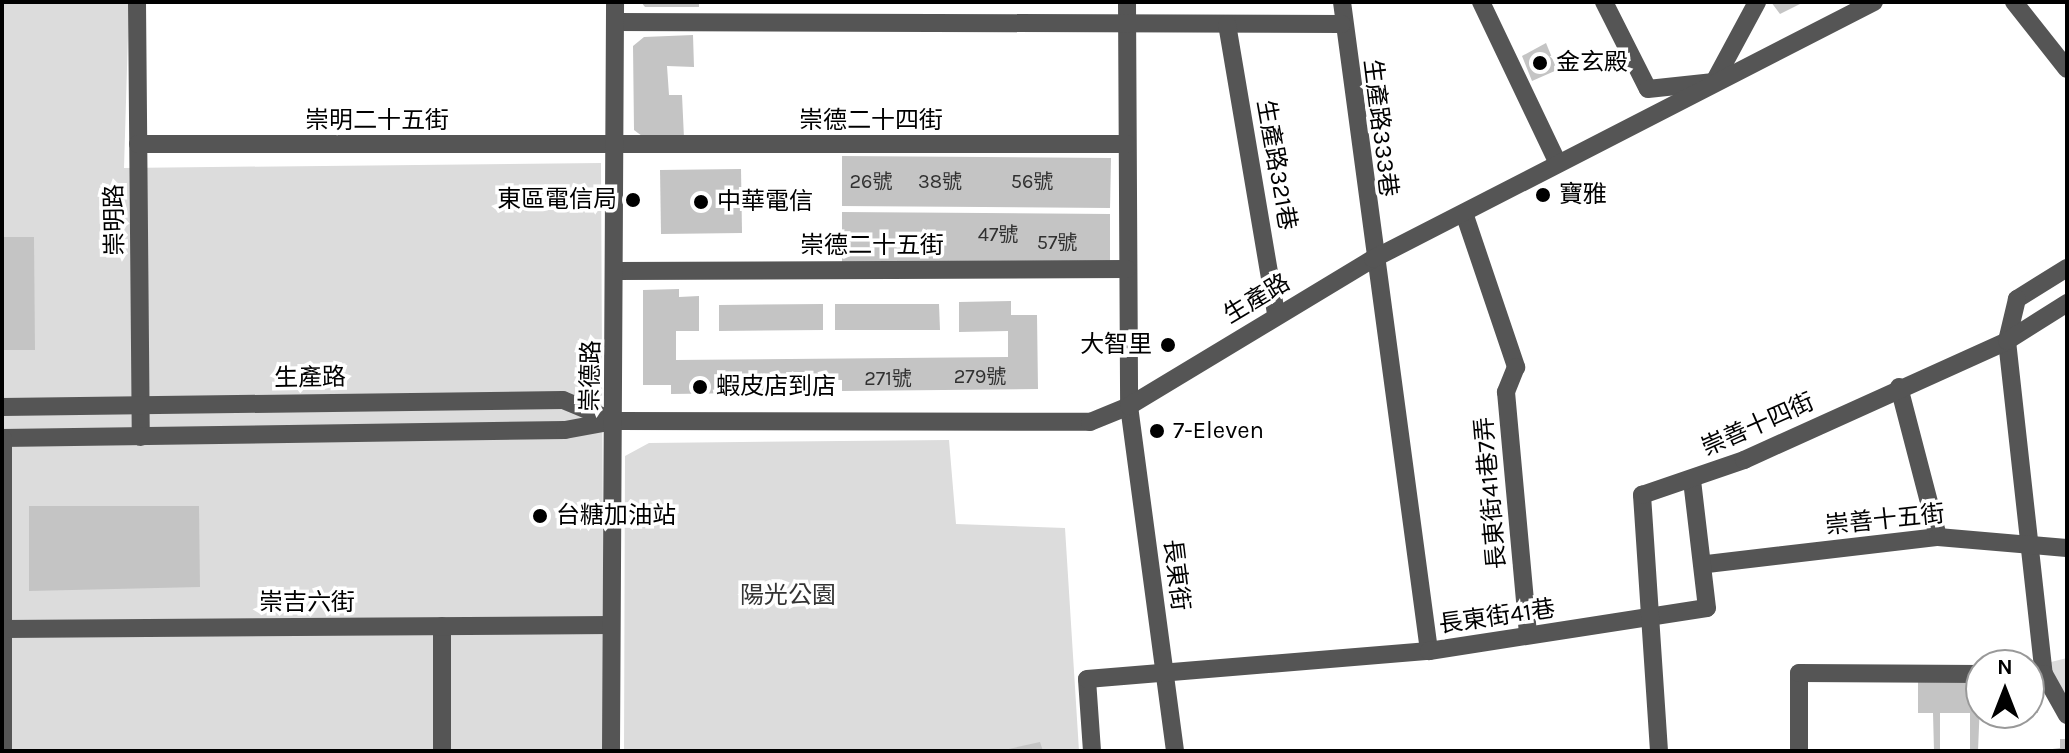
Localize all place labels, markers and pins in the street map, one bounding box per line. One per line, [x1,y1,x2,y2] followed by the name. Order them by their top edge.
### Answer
[1556,49,1628,77] place label: 金玄殿
[1531,54,1549,72] marker: 金玄殿
[1559,181,1607,209] place label: 寶雅
[497,186,617,214] place label: 東區電信局
[1534,186,1552,204] marker: 寶雅
[717,188,813,216] place label: 中華電信
[624,191,642,209] marker: 東區電信局
[692,193,710,211] marker: 中華電信
[1080,331,1152,359] place label: 大智里
[1159,336,1177,354] marker: 大智里
[716,373,836,401] place label: 蝦皮店到店
[691,378,709,396] marker: 蝦皮店到店
[1173,417,1264,445] place label: 7-Eleven
[1148,422,1166,440] marker: 7-Eleven
[556,502,676,530] place label: 台糖加油站
[531,507,549,525] marker: 台糖加油站

